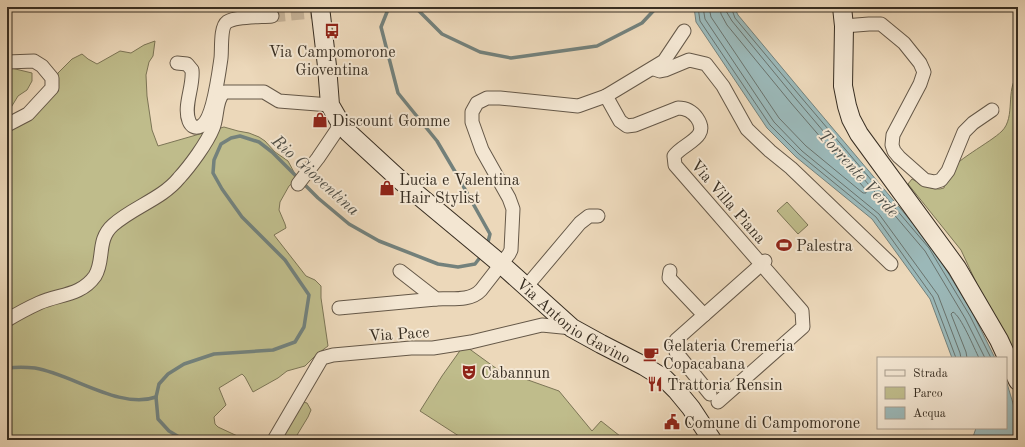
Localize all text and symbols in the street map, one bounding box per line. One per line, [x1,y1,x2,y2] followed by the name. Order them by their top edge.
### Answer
[323,22,341,40] bus stop icon: Via Campomorone Gioventina
[268,45,396,79] place label: Via Campomorone Gioventina
[311,111,329,129] shop icon: Discount Gomme
[332,114,450,130] place label: Discount Gomme
[814,127,901,221] water label: Torrente Verde
[267,132,362,220] water label: Rio Gioventina
[687,157,768,247] street label: Via Villa Piana
[399,173,520,207] place label: Lucia e Valentina Hair Stylist
[378,179,396,197] shop icon: Lucia e Valentina Hair Stylist
[775,236,793,254] sports icon: Palestra
[796,239,853,255] place label: Palestra
[512,276,633,368] street label: Via Antonio Gavino
[368,325,430,345] street label: Via Pace
[663,339,794,373] place label: Gelateria Cremeria Copacabana
[642,345,660,363] cafe icon: Gelateria Cremeria Copacabana
[877,357,1007,429] legend
[460,363,478,381] theatre icon: Cabannun
[481,366,551,382] place label: Cabannun
[913,368,948,380] text: Strada
[646,375,664,393] restaurant icon: Trattoria Rensin
[667,378,783,394] place label: Trattoria Rensin
[913,388,943,400] text: Parco
[913,408,946,420] text: Acqua
[663,413,681,431] public building icon: Comune di Campomorone
[684,416,860,432] place label: Comune di Campomorone

